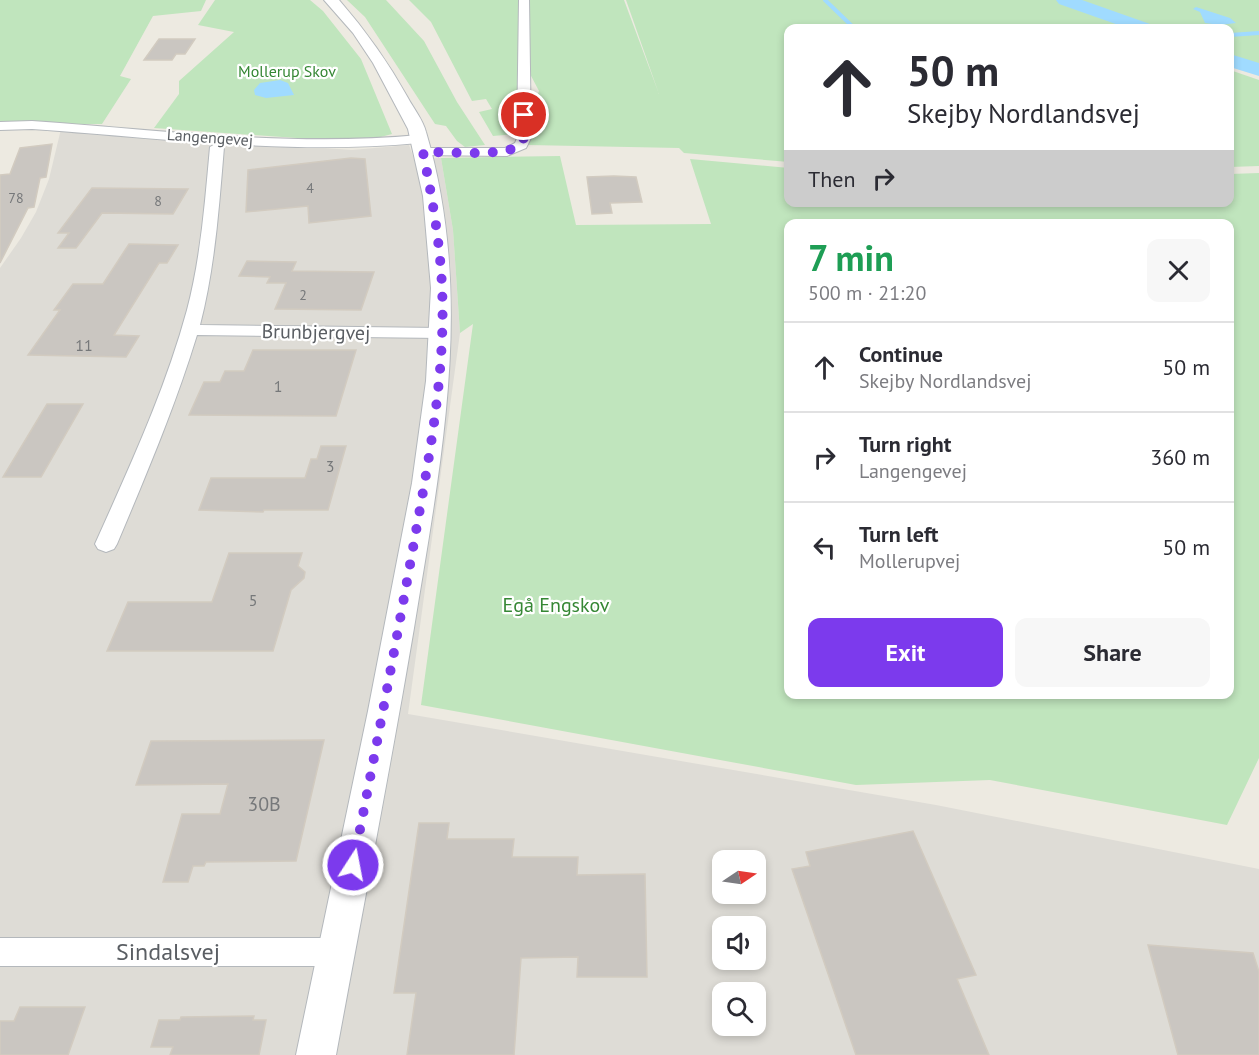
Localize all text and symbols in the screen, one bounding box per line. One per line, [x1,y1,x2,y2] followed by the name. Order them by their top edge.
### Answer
[907,43,999,98] text: 50 m
[808,48,886,126] icon: ahead
[238,61,336,81] park label: Mollerup Skov
[498,89,549,140] pin
[907,96,1140,130] text: Skejby Nordlandsvej
[507,98,540,131] icon: arrive
[166,124,254,150] street label: Langengevej
[867,162,900,195] icon: right
[808,165,855,193] text: Then
[306,179,314,197] house number: 4
[8,189,24,207] house number: 78
[154,192,162,210] house number: 8
[808,234,894,281] text: 7 min
[1147,239,1210,302] button: close
[808,280,926,306] text: 500 m · 21:20
[299,286,307,304] house number: 2
[261,318,371,346] street label: Brunbjergvej
[75,335,93,355] house number: 11
[859,340,943,368] text: Continue
[808,351,841,384] icon: ahead
[1162,353,1210,381] text: 50 m
[859,368,1032,394] text: Skejby Nordlandsvej
[274,376,282,396] house number: 1
[859,430,951,458] text: Turn right
[808,441,841,474] icon: right
[1150,443,1210,471] text: 360 m
[326,456,334,476] house number: 3
[859,458,967,484] text: Langengevej
[859,520,939,548] text: Turn left
[808,531,841,564] icon: left
[1162,533,1210,561] text: 50 m
[859,548,960,574] text: Mollerupvej
[249,590,257,610] house number: 5
[503,592,610,618] park label: Egå Engskov
[808,618,1003,687] button: Exit
[1015,618,1210,687] button: Share
[247,791,281,817] house number: 30B
[321,833,385,897] position arrow
[712,850,766,904] north arrow
[712,850,766,1036] map controls
[712,916,766,970] button: sound
[116,936,220,967] street label: Sindalsvej
[712,982,766,1036] button: search

